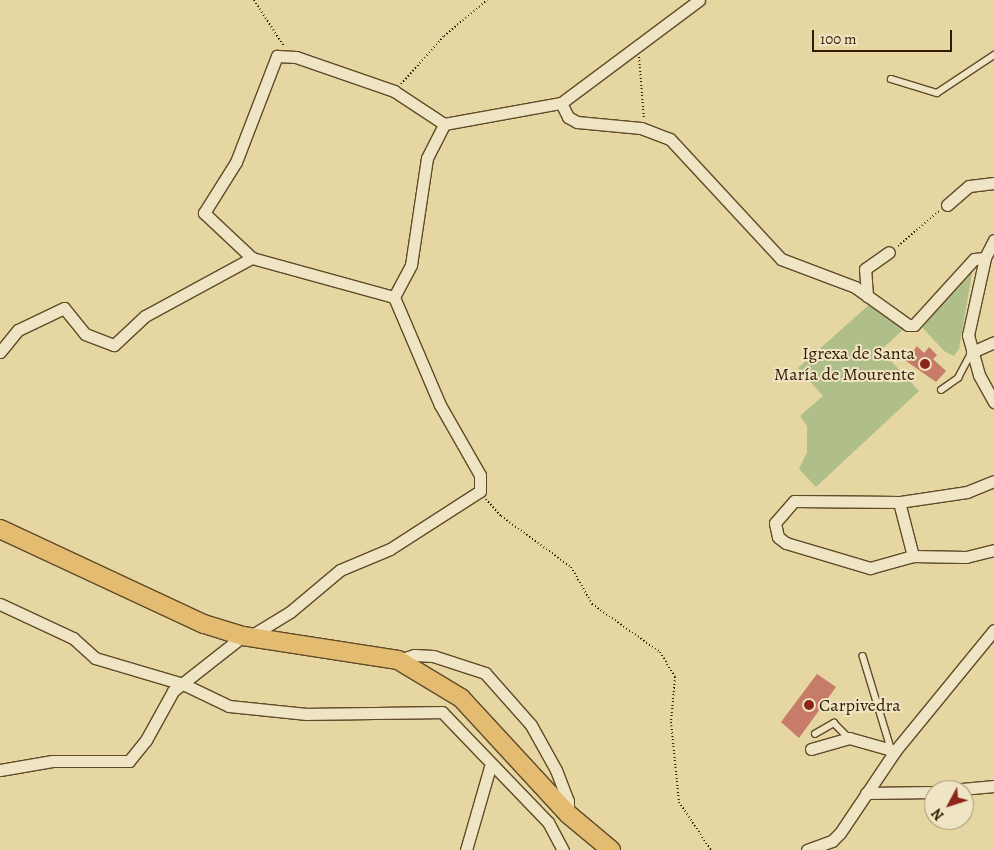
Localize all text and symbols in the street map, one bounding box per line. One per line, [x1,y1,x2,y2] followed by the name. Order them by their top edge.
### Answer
[814,20,954,52] scale bar
[820,29,857,49] text: 100 m
[774,343,915,386] place label: Igrexa de Santa María de Mourente
[919,358,931,370] marker: Igrexa de Santa María de Mourente
[819,694,901,716] place label: Carpivedra
[803,699,815,711] marker: Carpivedra
[924,780,974,830] north arrow
[927,804,948,824] text: N

